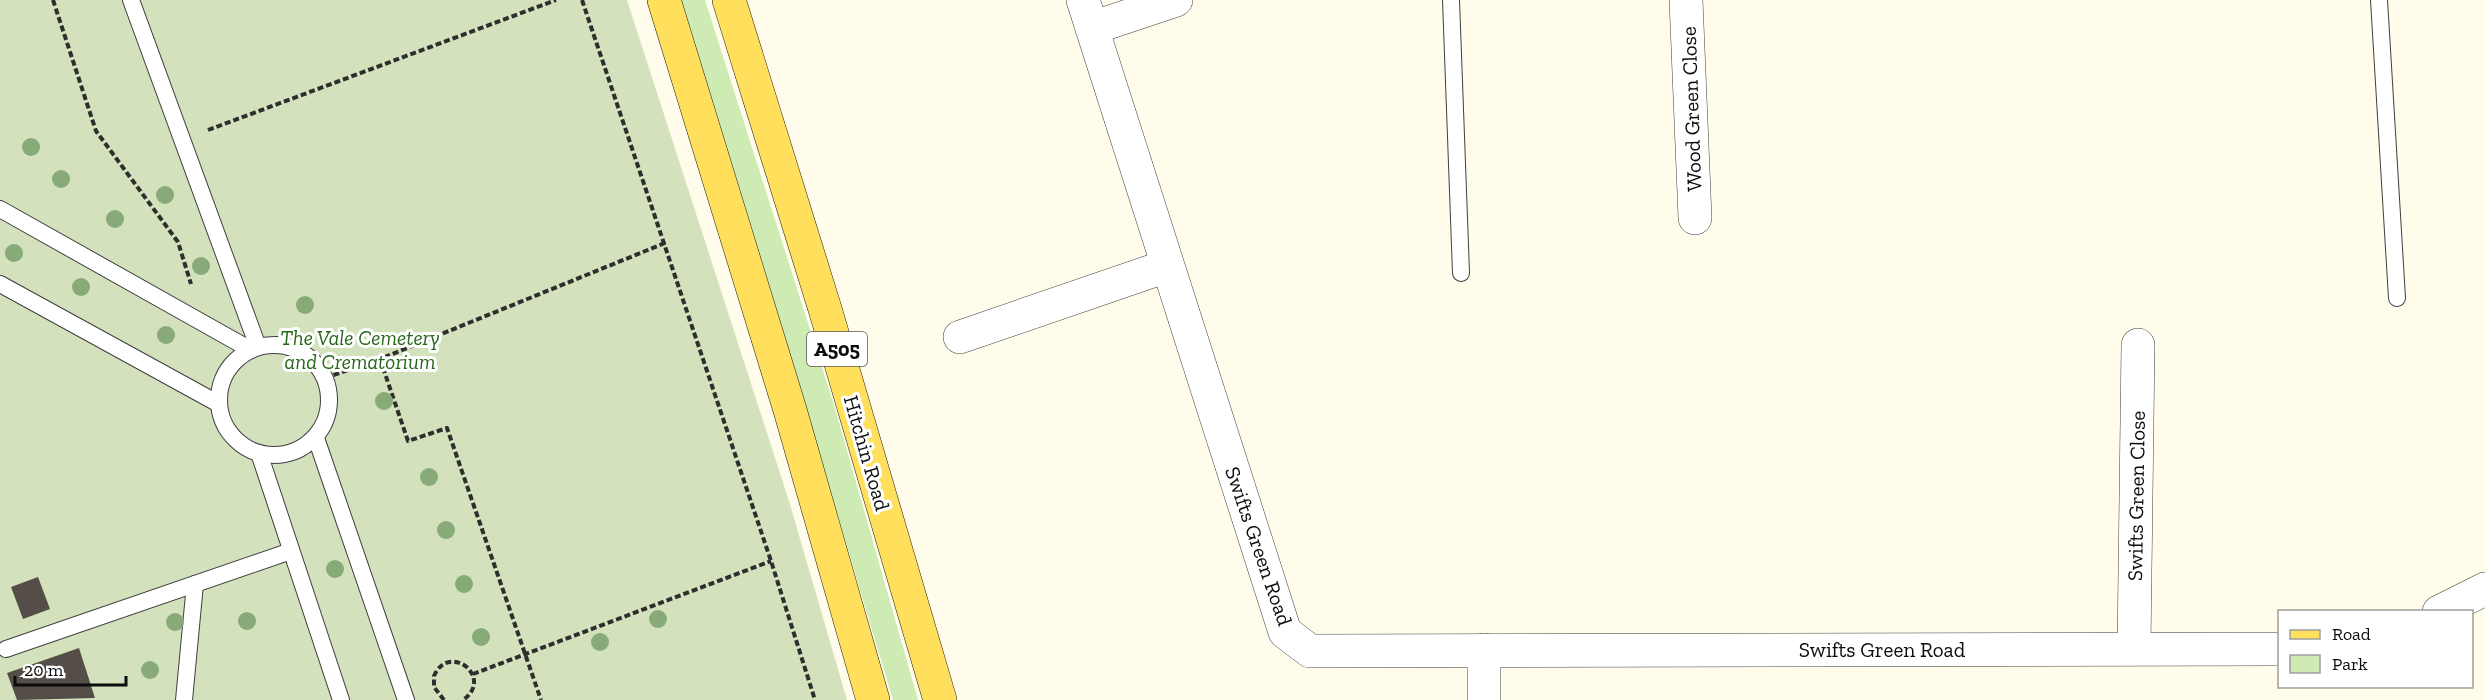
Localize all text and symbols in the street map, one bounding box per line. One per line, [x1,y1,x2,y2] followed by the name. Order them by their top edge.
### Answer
[1676,26,1706,192] street label: Wood Green Close
[280,325,440,374] park label: The Vale Cemetery and Crematorium
[807,332,867,366] road number: A505
[839,392,896,514] street label: Hitchin Road
[2122,410,2150,581] street label: Swifts Green Close
[1220,463,1298,629] street label: Swifts Green Road
[2278,610,2473,688] legend
[2332,623,2371,645] text: Road
[1799,637,1966,662] street label: Swifts Green Road
[15,649,126,687] scale bar
[2332,653,2368,675] text: Park
[24,659,64,681] text: 20 m

